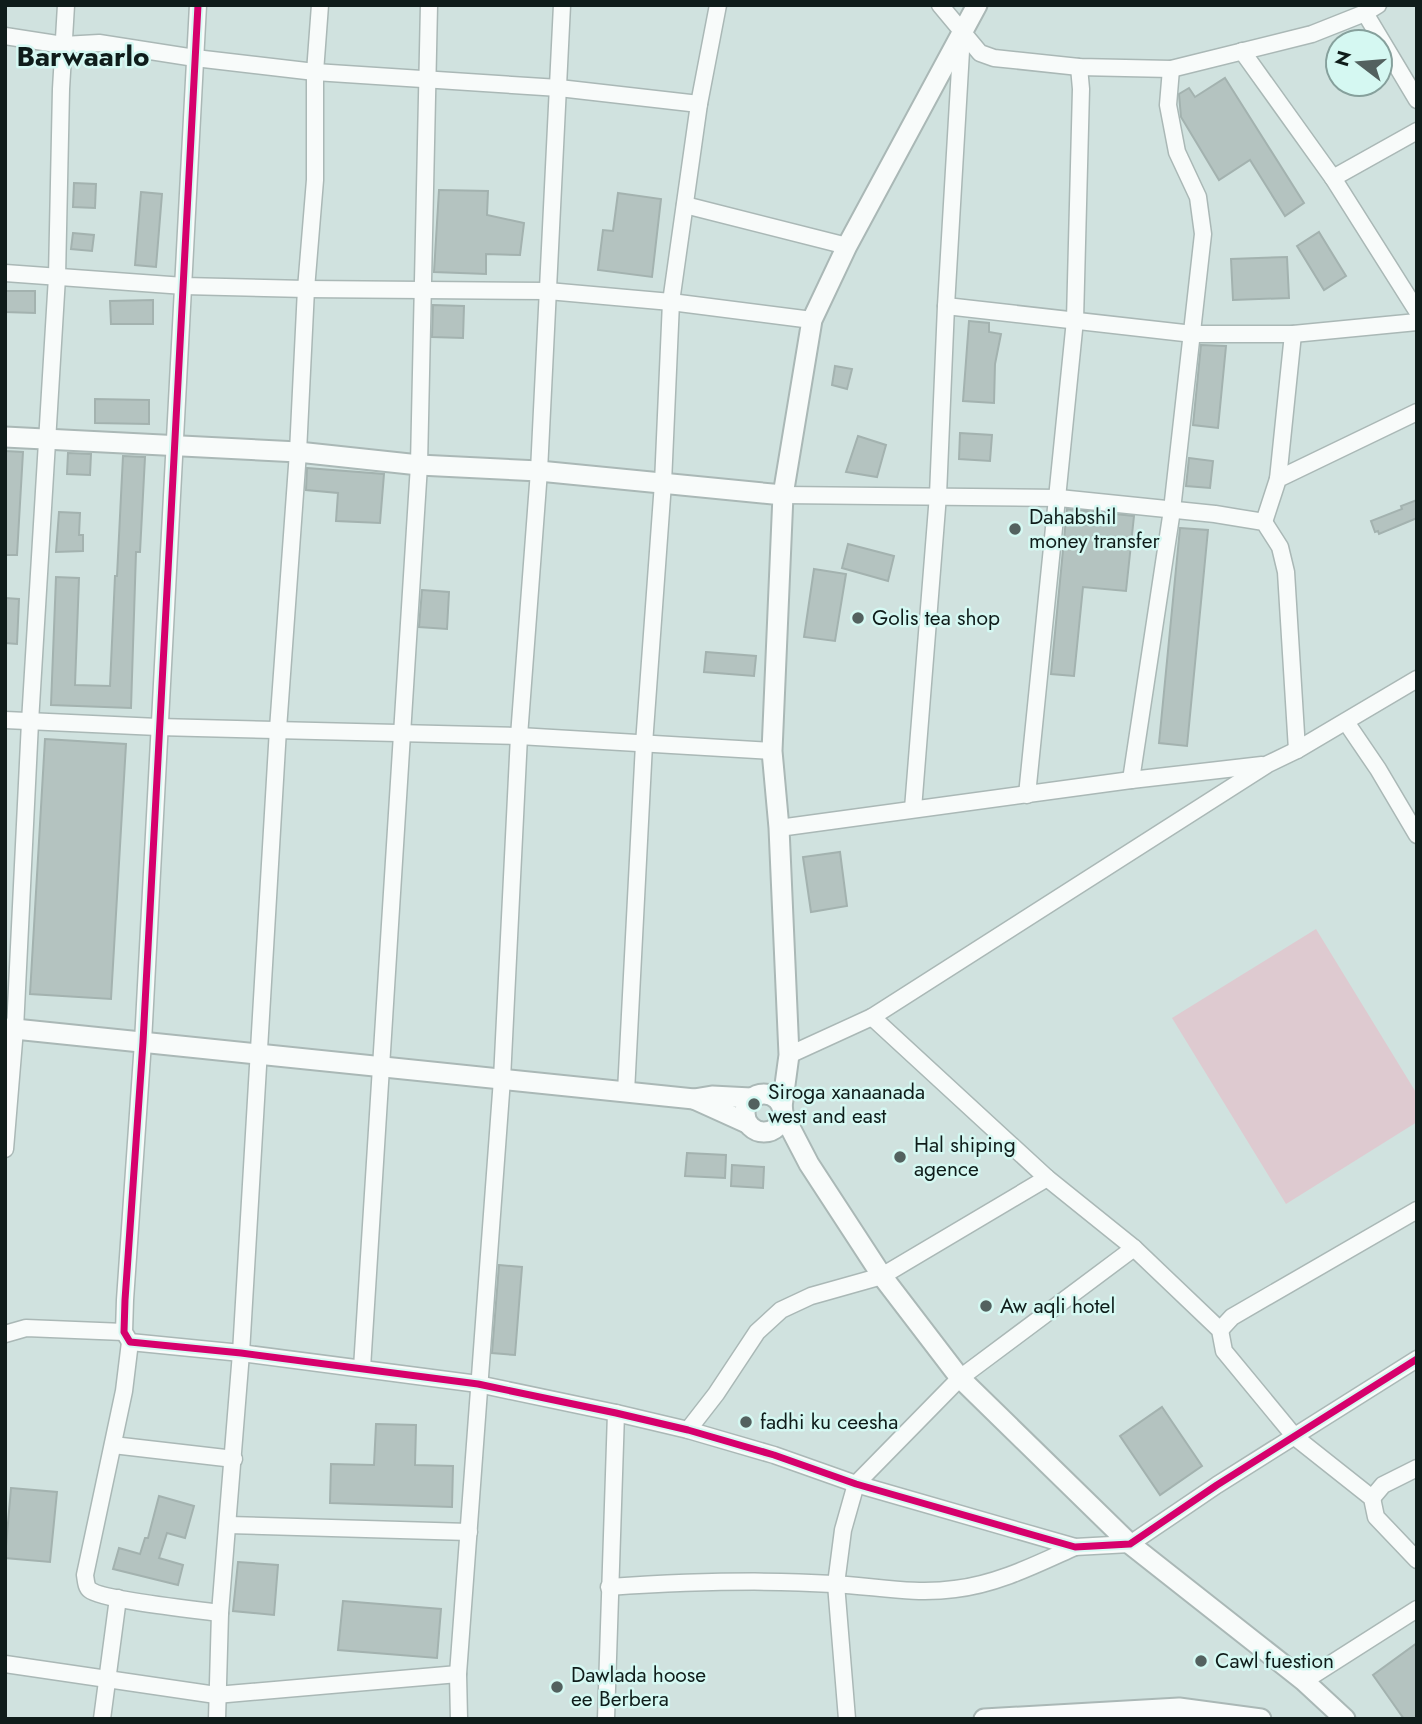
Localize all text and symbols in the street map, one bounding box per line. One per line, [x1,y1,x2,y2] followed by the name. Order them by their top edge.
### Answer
[1324,28,1394,98] north arrow
[16,36,150,77] district label: Barwaarlo
[1328,47,1358,69] text: N
[1029,502,1161,556] place label: Dahabshil money transfer
[1007,521,1023,537] marker: Dahabshil money transfer
[872,603,1000,633] place label: Golis tea shop
[850,610,866,626] marker: Golis tea shop
[768,1077,925,1131] place label: Siroga xanaanada west and east
[746,1096,762,1112] marker: Siroga xanaanada west and east
[914,1130,1016,1184] place label: Hal shiping agence
[892,1149,908,1165] marker: Hal shiping agence
[1000,1291,1115,1321] place label: Aw aqli hotel
[978,1298,994,1314] marker: Aw aqli hotel
[760,1407,898,1437] place label: fadhi ku ceesha
[738,1414,754,1430] marker: fadhi ku ceesha
[1215,1646,1334,1676] place label: Cawl fuestion
[1193,1653,1209,1669] marker: Cawl fuestion
[571,1660,706,1714] place label: Dawlada hoose ee Berbera
[549,1679,565,1695] marker: Dawlada hoose ee Berbera

